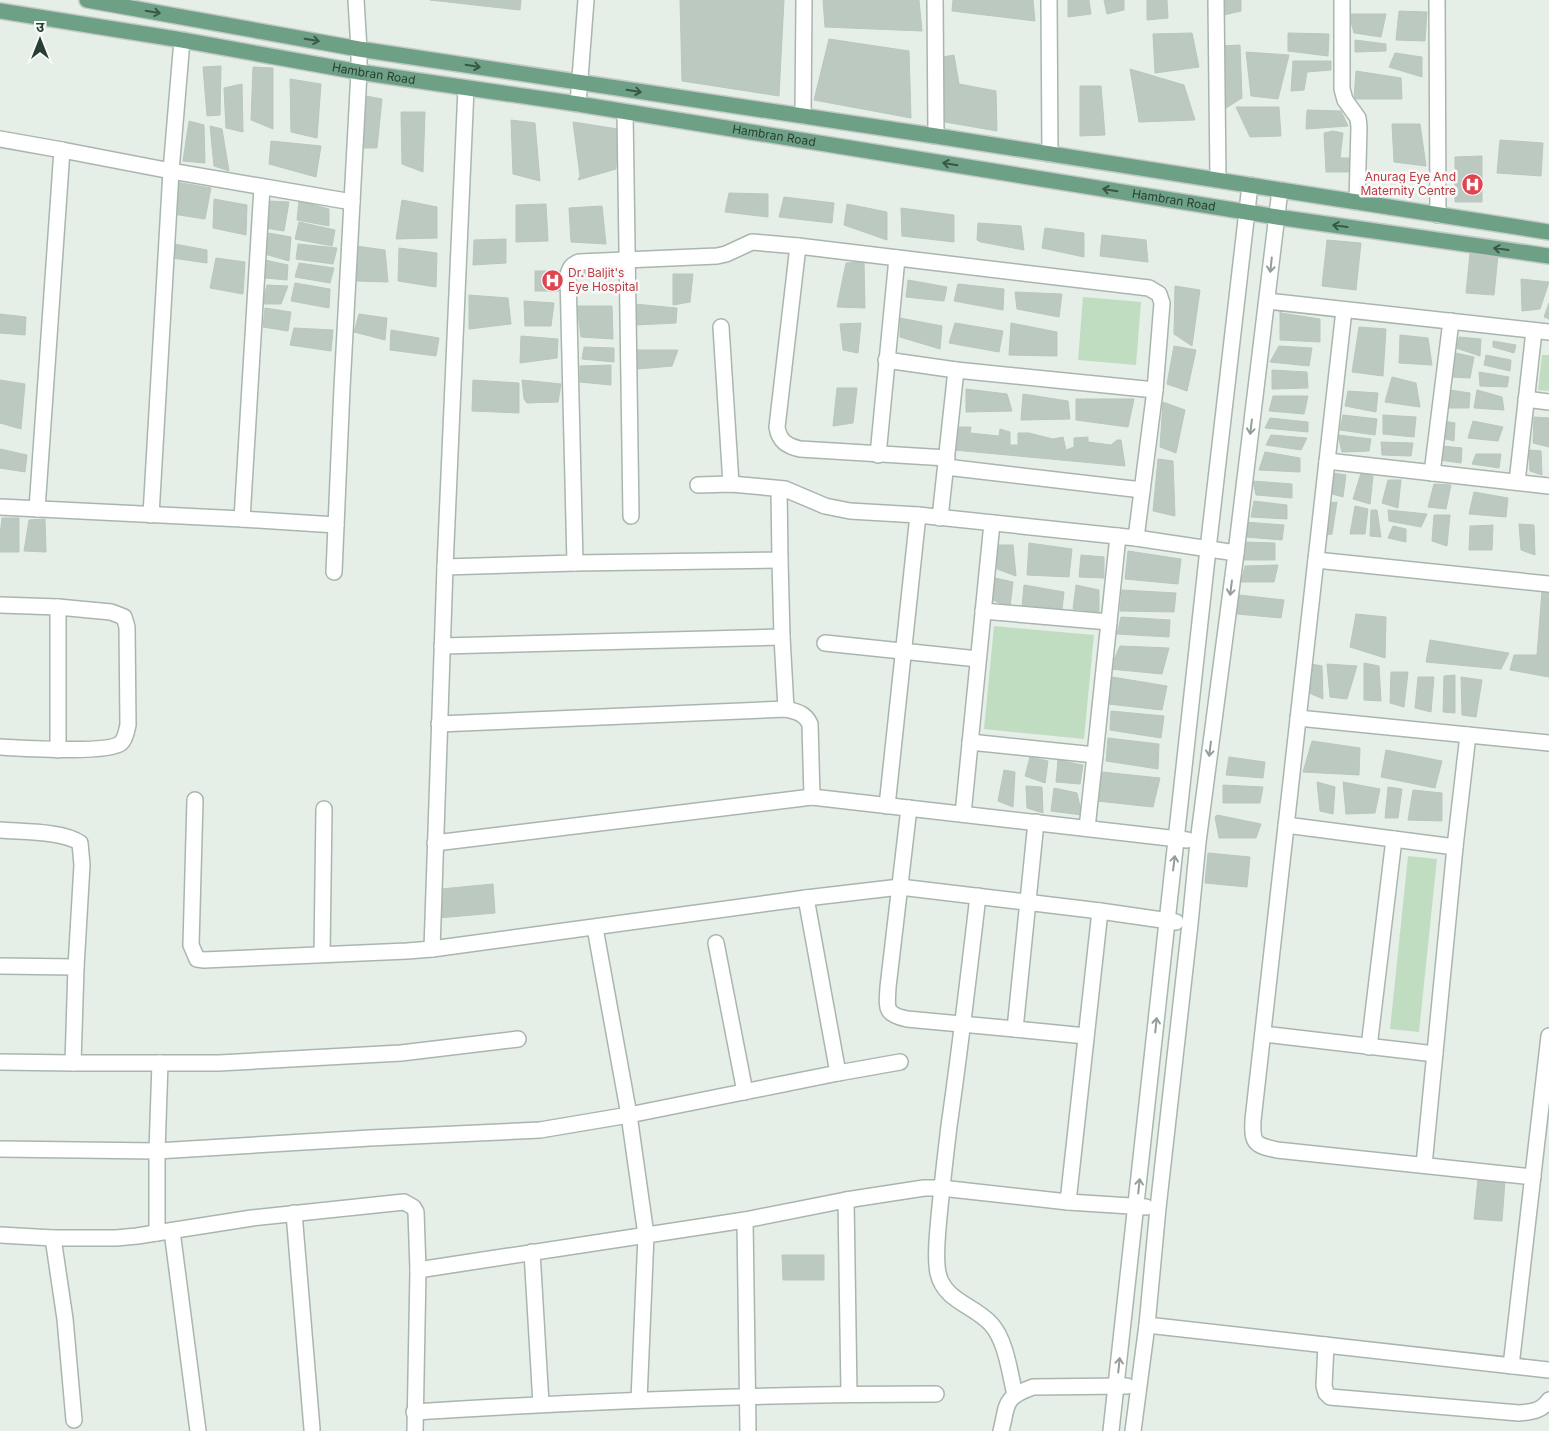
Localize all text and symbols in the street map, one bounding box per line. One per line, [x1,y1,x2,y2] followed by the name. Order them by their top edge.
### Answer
[144,7,160,17] one-way arrow
[15,15,65,65] north arrow
[36,18,45,35] text: उ
[304,36,320,46] one-way arrow
[331,59,417,87] street label: Hambran Road
[465,61,481,71] one-way arrow
[625,86,641,96] one-way arrow
[731,121,817,149] street label: Hambran Road
[942,159,958,169] one-way arrow
[1361,169,1456,198] place label: Anurag Eye And Maternity Centre
[1460,172,1484,196] hospital icon: Anurag Eye And Maternity Centre
[1103,185,1119,195] one-way arrow
[1131,186,1217,214] street label: Hambran Road
[1332,221,1348,231] one-way arrow
[1493,244,1509,254] one-way arrow
[1266,257,1276,273] one-way arrow
[568,265,638,294] place label: Dr. Baljit's Eye Hospital
[540,268,564,292] hospital icon: Dr. Baljit's Eye Hospital
[1246,418,1256,434] one-way arrow
[1226,580,1236,596] one-way arrow
[1205,741,1215,757] one-way arrow
[1169,856,1179,872] one-way arrow
[1151,1017,1161,1033] one-way arrow
[1134,1179,1143,1195] one-way arrow
[1114,1357,1124,1373] one-way arrow

